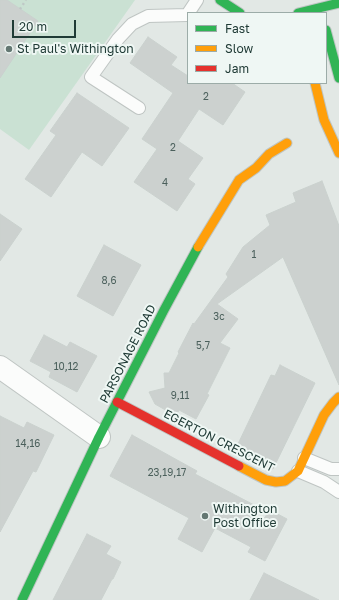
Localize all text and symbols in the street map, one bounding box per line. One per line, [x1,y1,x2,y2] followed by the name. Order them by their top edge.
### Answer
[14,12,78,38] scale bar
[187,12,327,84] legend
[19,19,47,34] text: 20 m
[225,21,250,36] text: Fast
[225,41,253,56] text: Slow
[17,42,134,56] place label: St Paul's Withington
[4,44,14,54] marker: St Paul's Withington
[225,61,249,76] text: Jam
[203,91,209,103] house number: 2
[170,142,176,154] house number: 2
[162,177,168,189] house number: 4
[252,249,256,261] house number: 1
[101,275,117,287] house number: 8,6
[97,302,159,406] street label: PARSONAGE ROAD
[213,311,225,323] house number: 3c
[196,340,210,352] house number: 5,7
[54,361,78,373] house number: 10,12
[171,390,189,402] house number: 9,11
[161,407,277,475] street label: EGERTON CRESCENT
[16,438,40,450] house number: 14,16
[148,467,186,479] house number: 23,19,17
[213,502,277,530] place label: Withington Post Office
[200,511,210,521] marker: Withington Post Office

